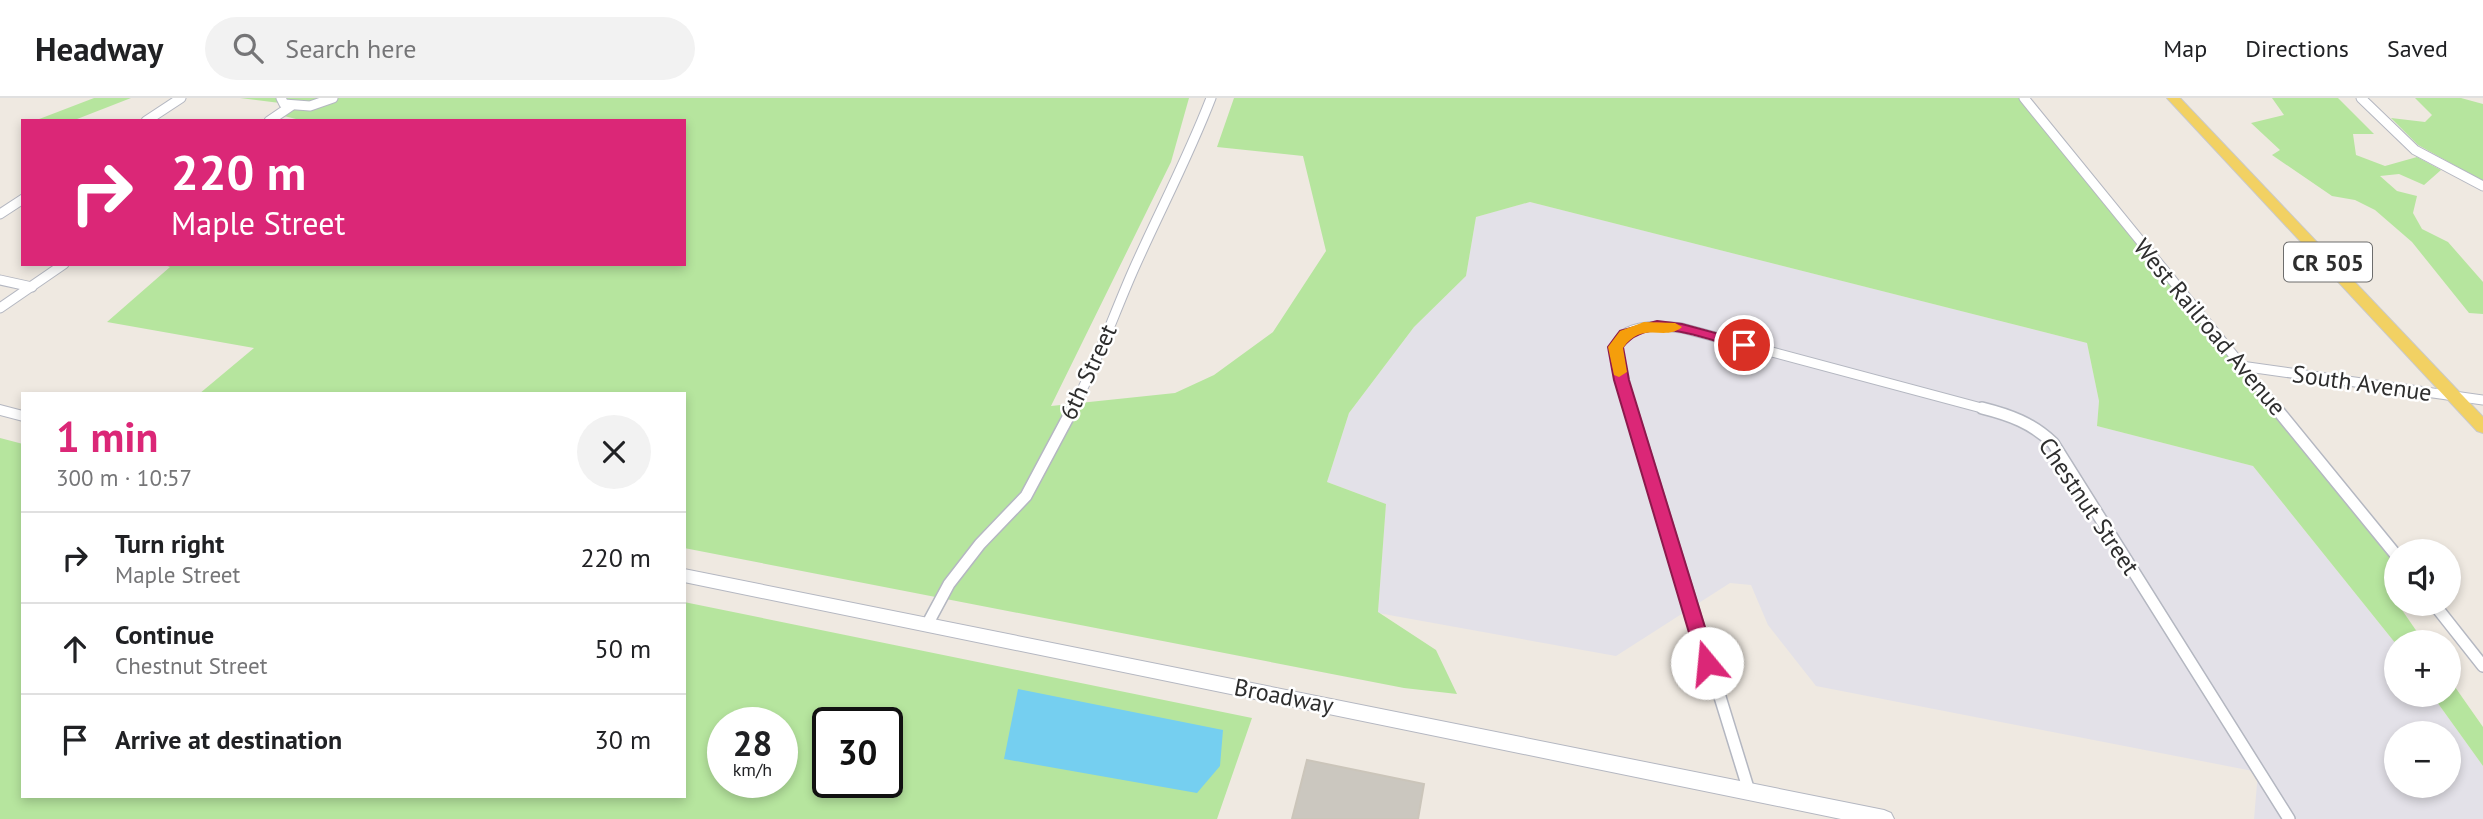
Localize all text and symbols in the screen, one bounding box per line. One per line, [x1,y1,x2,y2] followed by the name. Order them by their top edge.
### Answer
[205,17,695,80] search box
[35,27,163,70] text: Headway
[229,29,267,67] icon: search
[285,32,416,65] text: Search here
[2163,33,2207,64] text: Map
[2245,33,2349,64] text: Directions
[2387,33,2448,64] text: Saved
[171,140,306,204] text: 220 m
[56,147,147,238] icon: right
[171,202,345,244] text: Maple Street
[2127,232,2293,422] street label: West Railroad Avenue
[2284,242,2372,281] road number: CR 505
[1714,315,1774,375] pin
[1052,319,1124,425] street label: 6th Street
[1725,326,1763,364] icon: arrive
[2290,358,2434,408] street label: South Avenue
[56,409,158,464] text: 1 min
[577,415,651,489] button: close
[2032,431,2146,581] street label: Chestnut Street
[56,463,192,492] text: 300 m · 10:57
[115,527,224,560] text: Turn right
[56,539,94,577] icon: right
[2384,539,2461,798] map controls
[2384,539,2461,616] button: sound
[580,541,651,574] text: 220 m
[115,560,240,589] text: Maple Street
[115,618,214,651] text: Continue
[1670,626,1744,700] position arrow
[56,630,94,668] icon: ahead
[2384,630,2461,707] button: +
[595,632,651,665] text: 50 m
[115,651,268,680] text: Chestnut Street
[1232,671,1336,721] street label: Broadway
[812,707,903,798] speed limit sign: 30
[733,720,772,766] text: 28
[56,721,94,759] icon: arrive
[2384,721,2461,798] button: −
[115,723,342,756] text: Arrive at destination
[595,723,651,756] text: 30 m
[733,758,772,781] text: km/h

